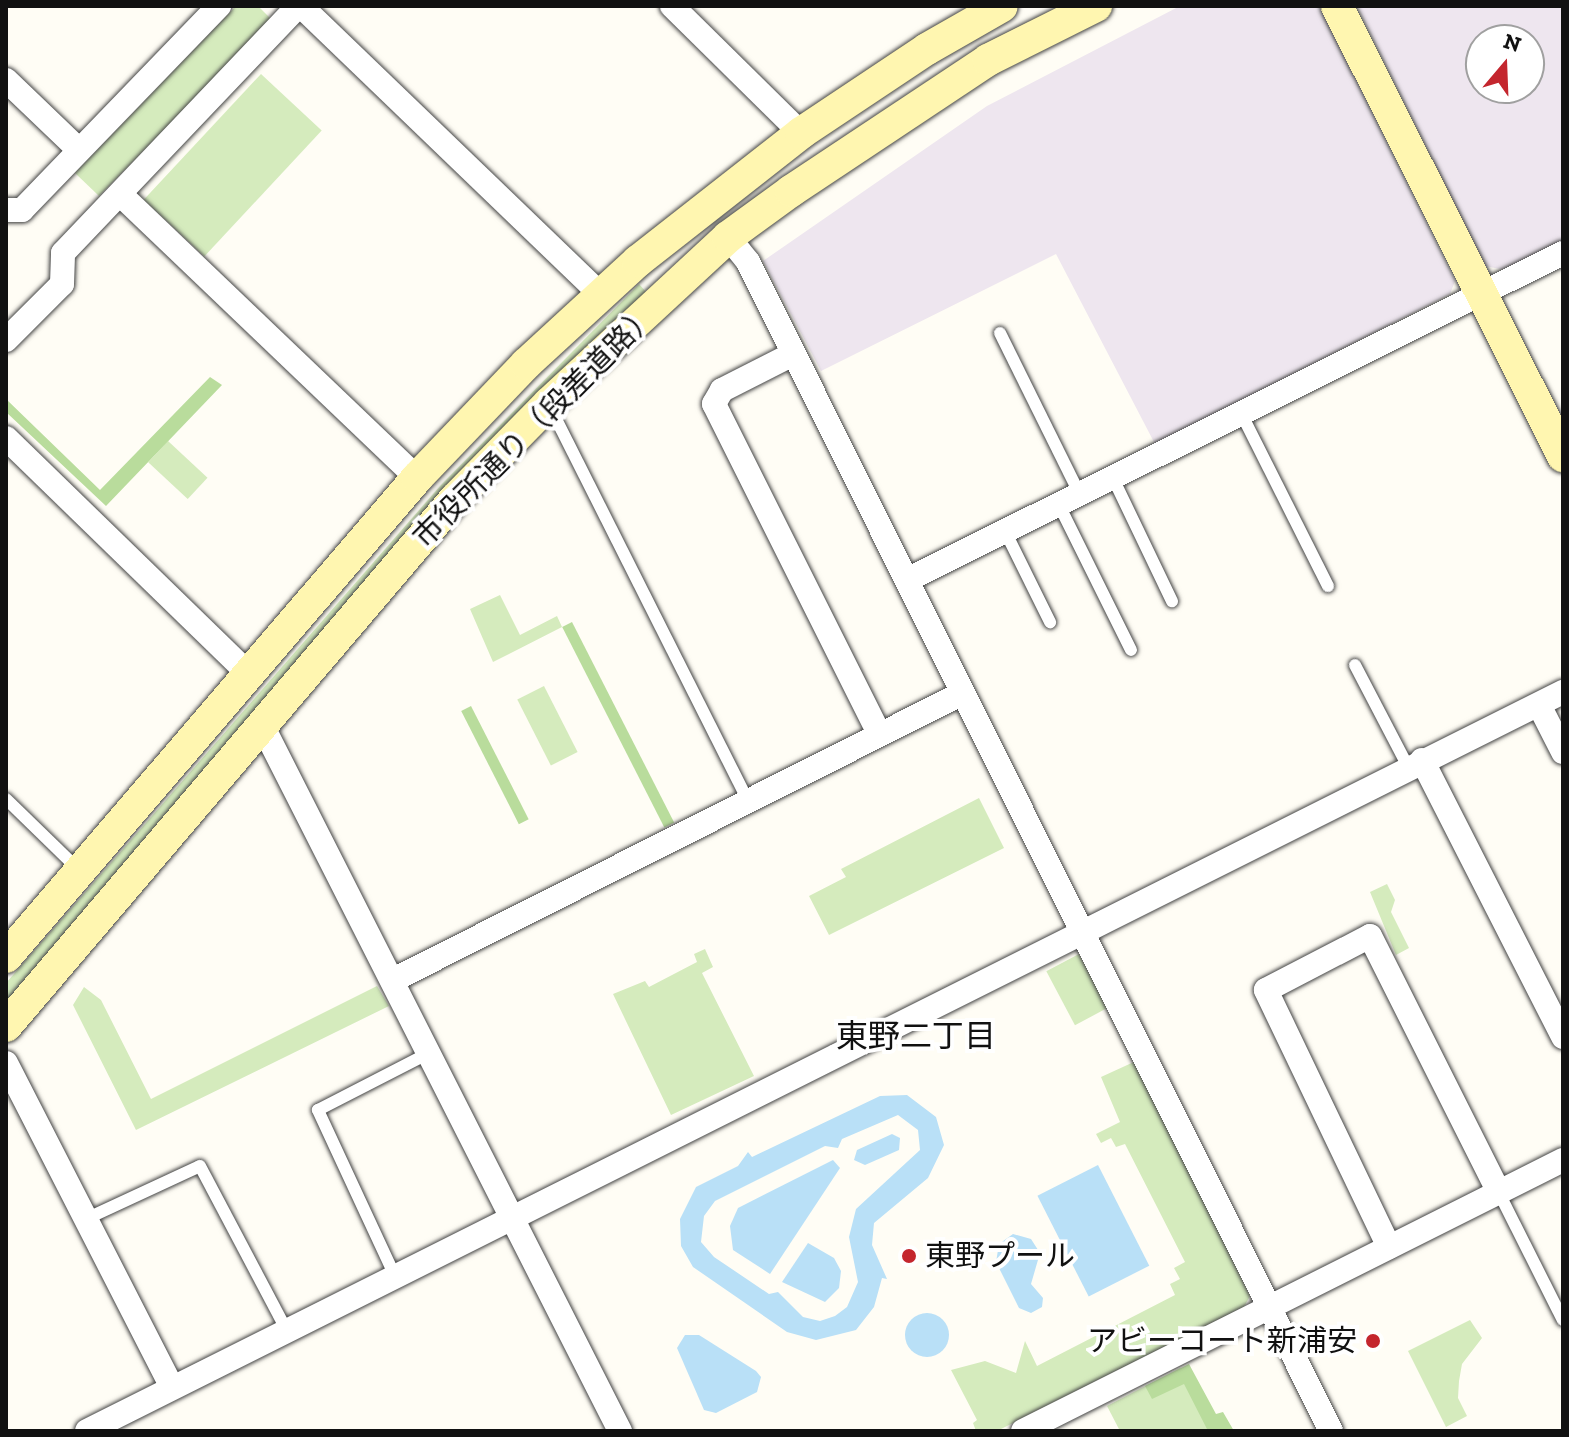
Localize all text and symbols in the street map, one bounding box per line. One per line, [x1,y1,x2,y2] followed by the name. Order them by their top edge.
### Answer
[1465,24,1545,104] north arrow
[1500,27,1525,58] text: N
[406,297,664,555] street label: 市役所通り（段差道路）
[836,1017,996,1055] district label: 東野二丁目
[925,1238,1075,1274] place label: 東野プール
[900,1247,918,1265] marker: 東野プール
[1087,1323,1357,1359] place label: アビーコート新浦安
[1364,1332,1382,1350] marker: アビーコート新浦安

